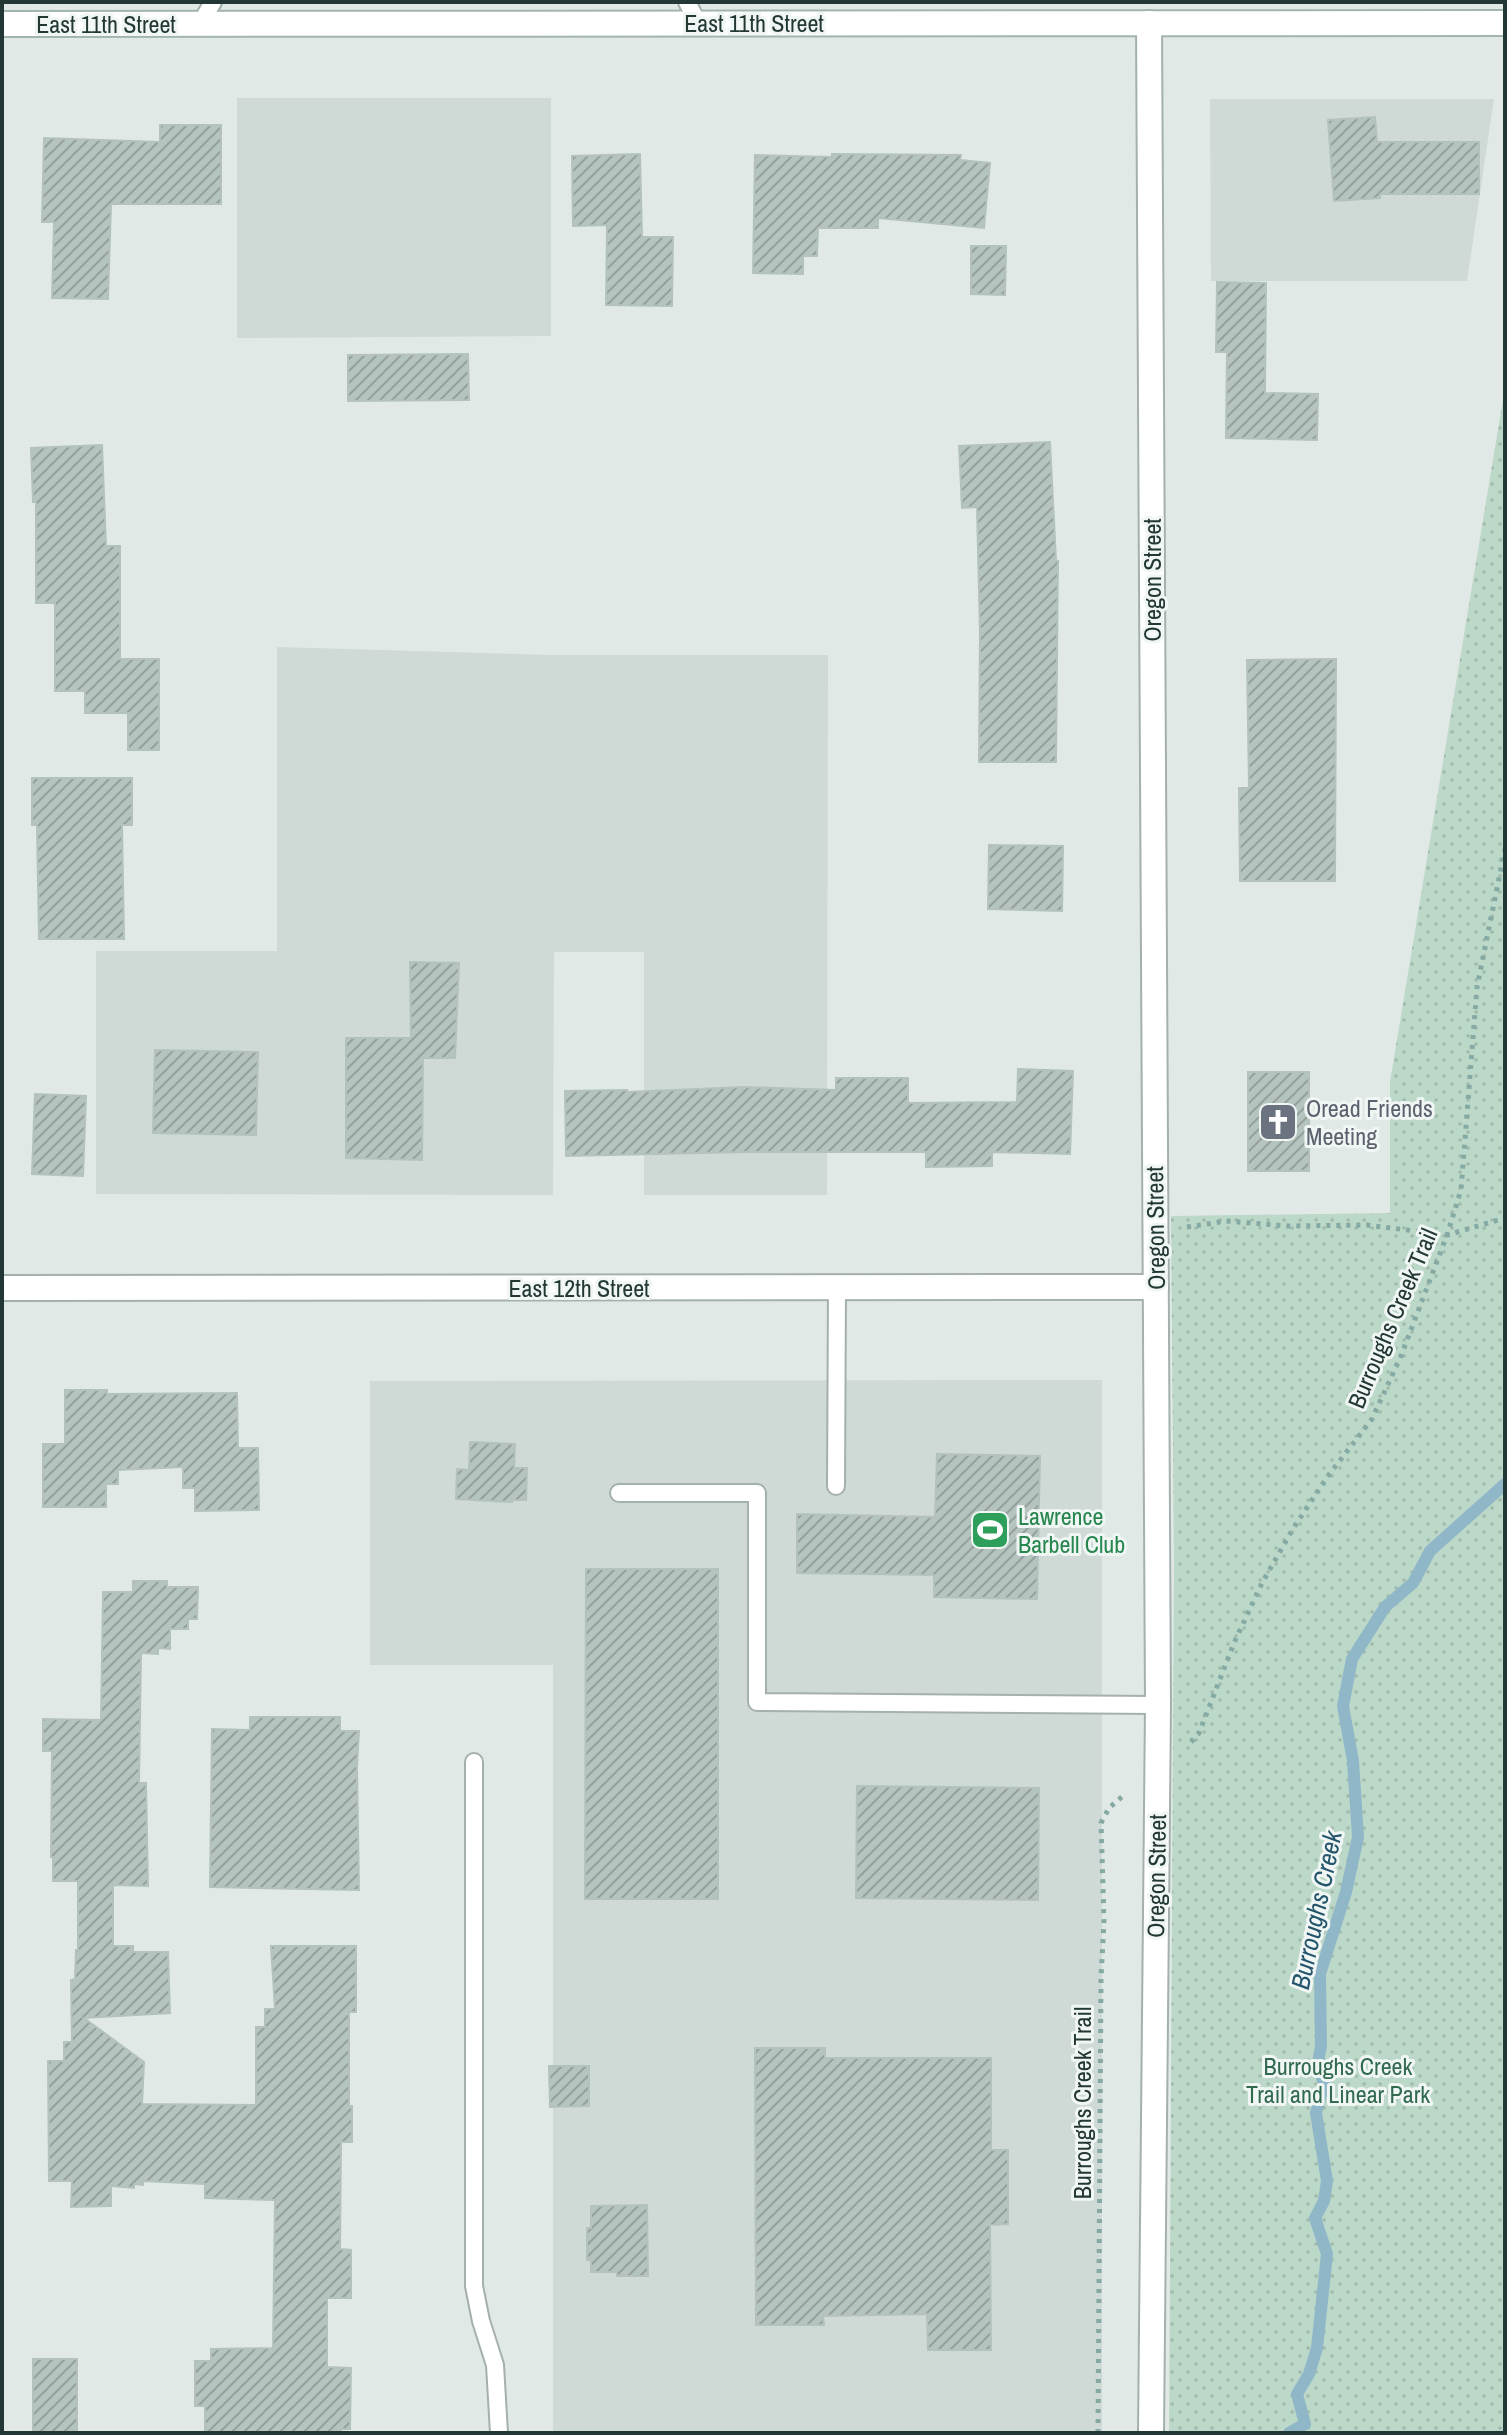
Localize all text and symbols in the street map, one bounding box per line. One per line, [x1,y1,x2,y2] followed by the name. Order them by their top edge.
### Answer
[684,7,824,39] street label: East 11th Street
[36,8,176,40] street label: East 11th Street
[1136,518,1168,642] street label: Oregon Street
[1306,1092,1433,1152] place label: Oread Friends Meeting
[1257,1101,1299,1143] church icon: Oread Friends Meeting
[1138,1165,1172,1290] street label: Oregon Street
[1340,1223,1444,1413] street label: Burroughs Creek Trail
[508,1272,650,1304] street label: East 12th Street
[1018,1500,1125,1560] place label: Lawrence Barbell Club
[969,1509,1011,1551] sports icon: Lawrence Barbell Club
[1139,1813,1173,1938] street label: Oregon Street
[1282,1826,1350,1992] water label: Burroughs Creek
[1066,2007,1098,2199] street label: Burroughs Creek Trail
[1246,2050,1430,2110] park label: Burroughs Creek Trail and Linear Park

